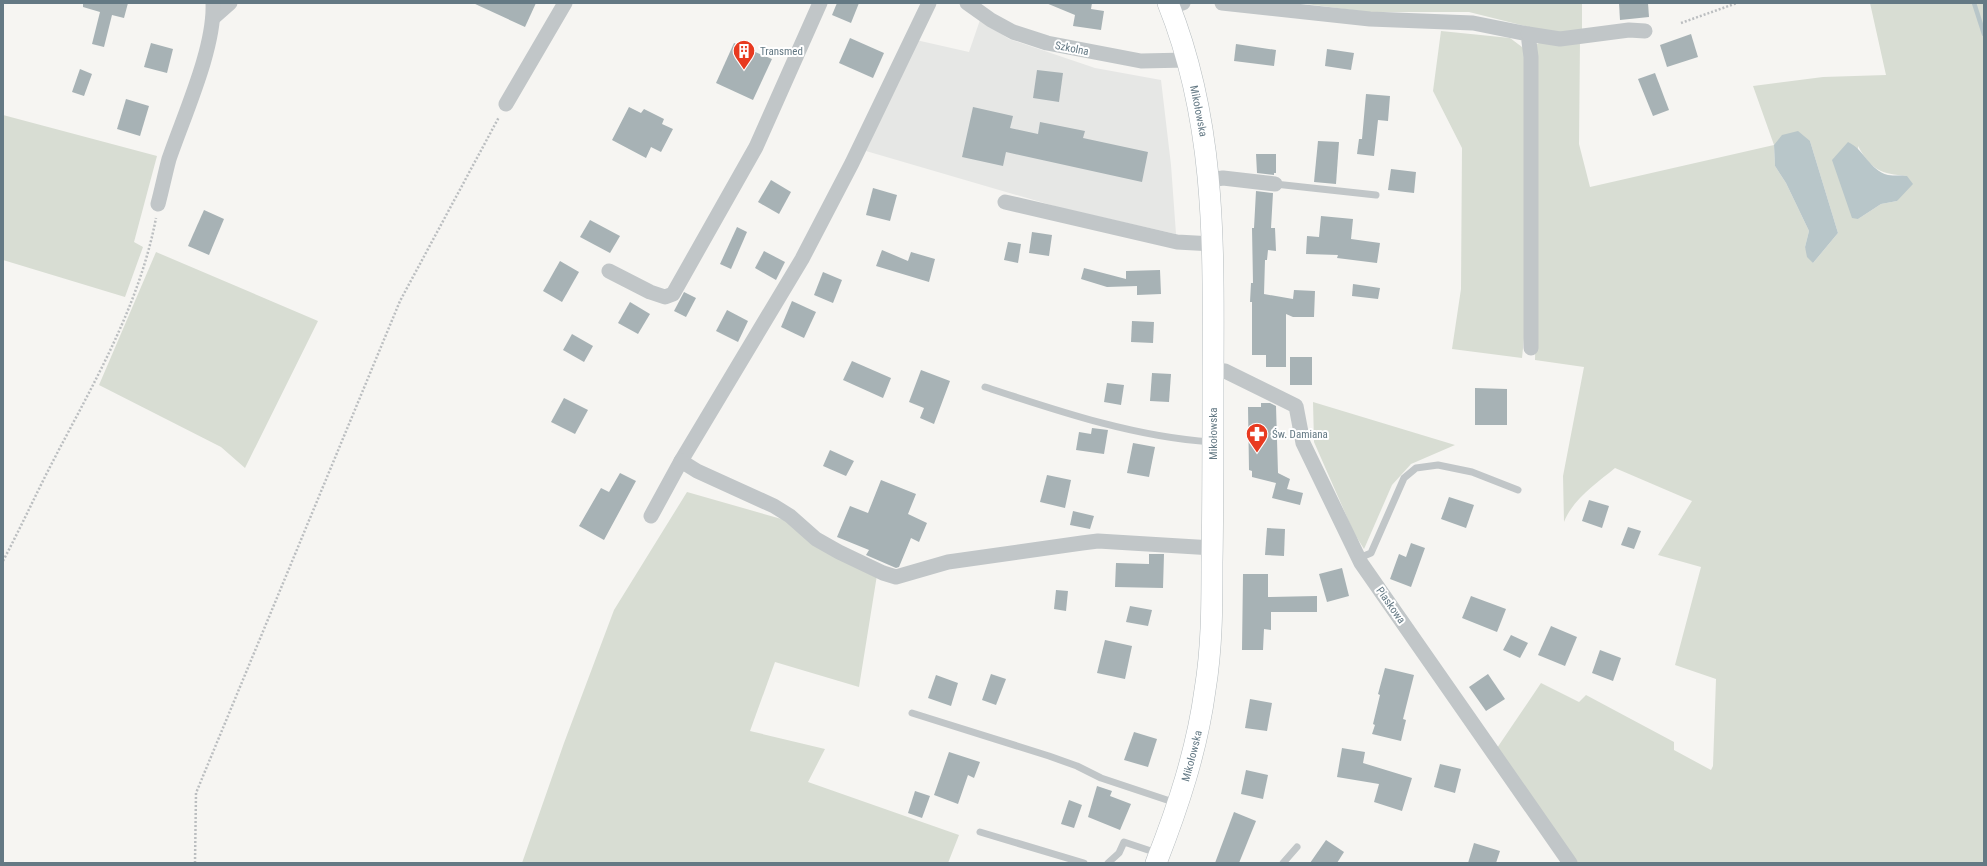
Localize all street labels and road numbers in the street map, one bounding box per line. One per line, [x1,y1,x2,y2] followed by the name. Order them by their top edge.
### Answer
[1054,39,1090,58] street label: Szkolna
[1187,84,1210,138] street label: Mikołowska
[1207,408,1220,460] street label: Mikołowska
[1373,584,1408,626] street label: Piaskowa
[1179,729,1205,783] street label: Mikołowska

